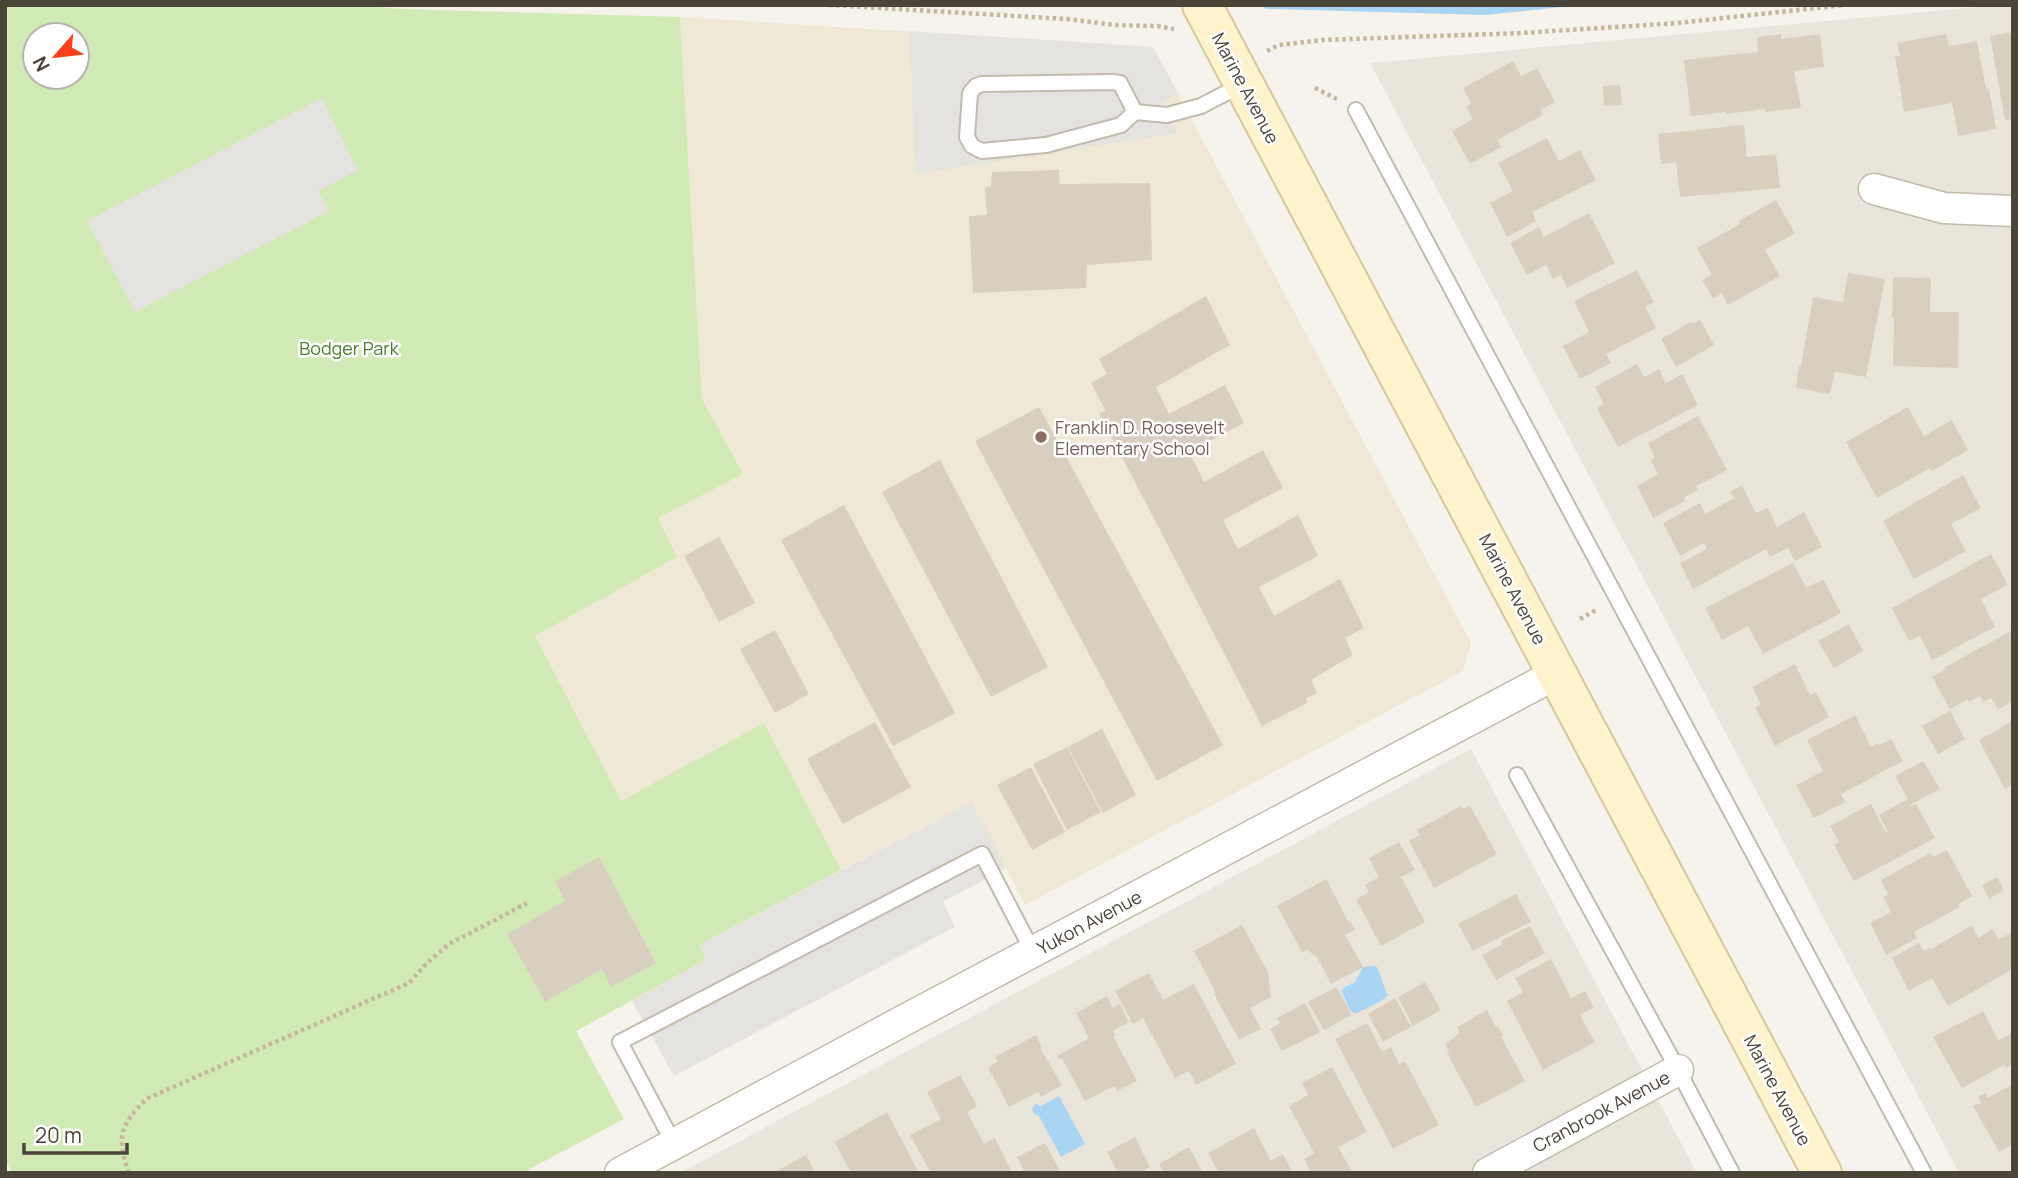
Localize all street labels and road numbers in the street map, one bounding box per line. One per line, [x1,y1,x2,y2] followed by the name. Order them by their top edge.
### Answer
[1207,28,1285,148] street label: Marine Avenue
[1474,529,1552,649] street label: Marine Avenue
[1032,884,1146,960] street label: Yukon Avenue
[1739,1030,1817,1150] street label: Marine Avenue
[1528,1065,1674,1157] street label: Cranbrook Avenue

